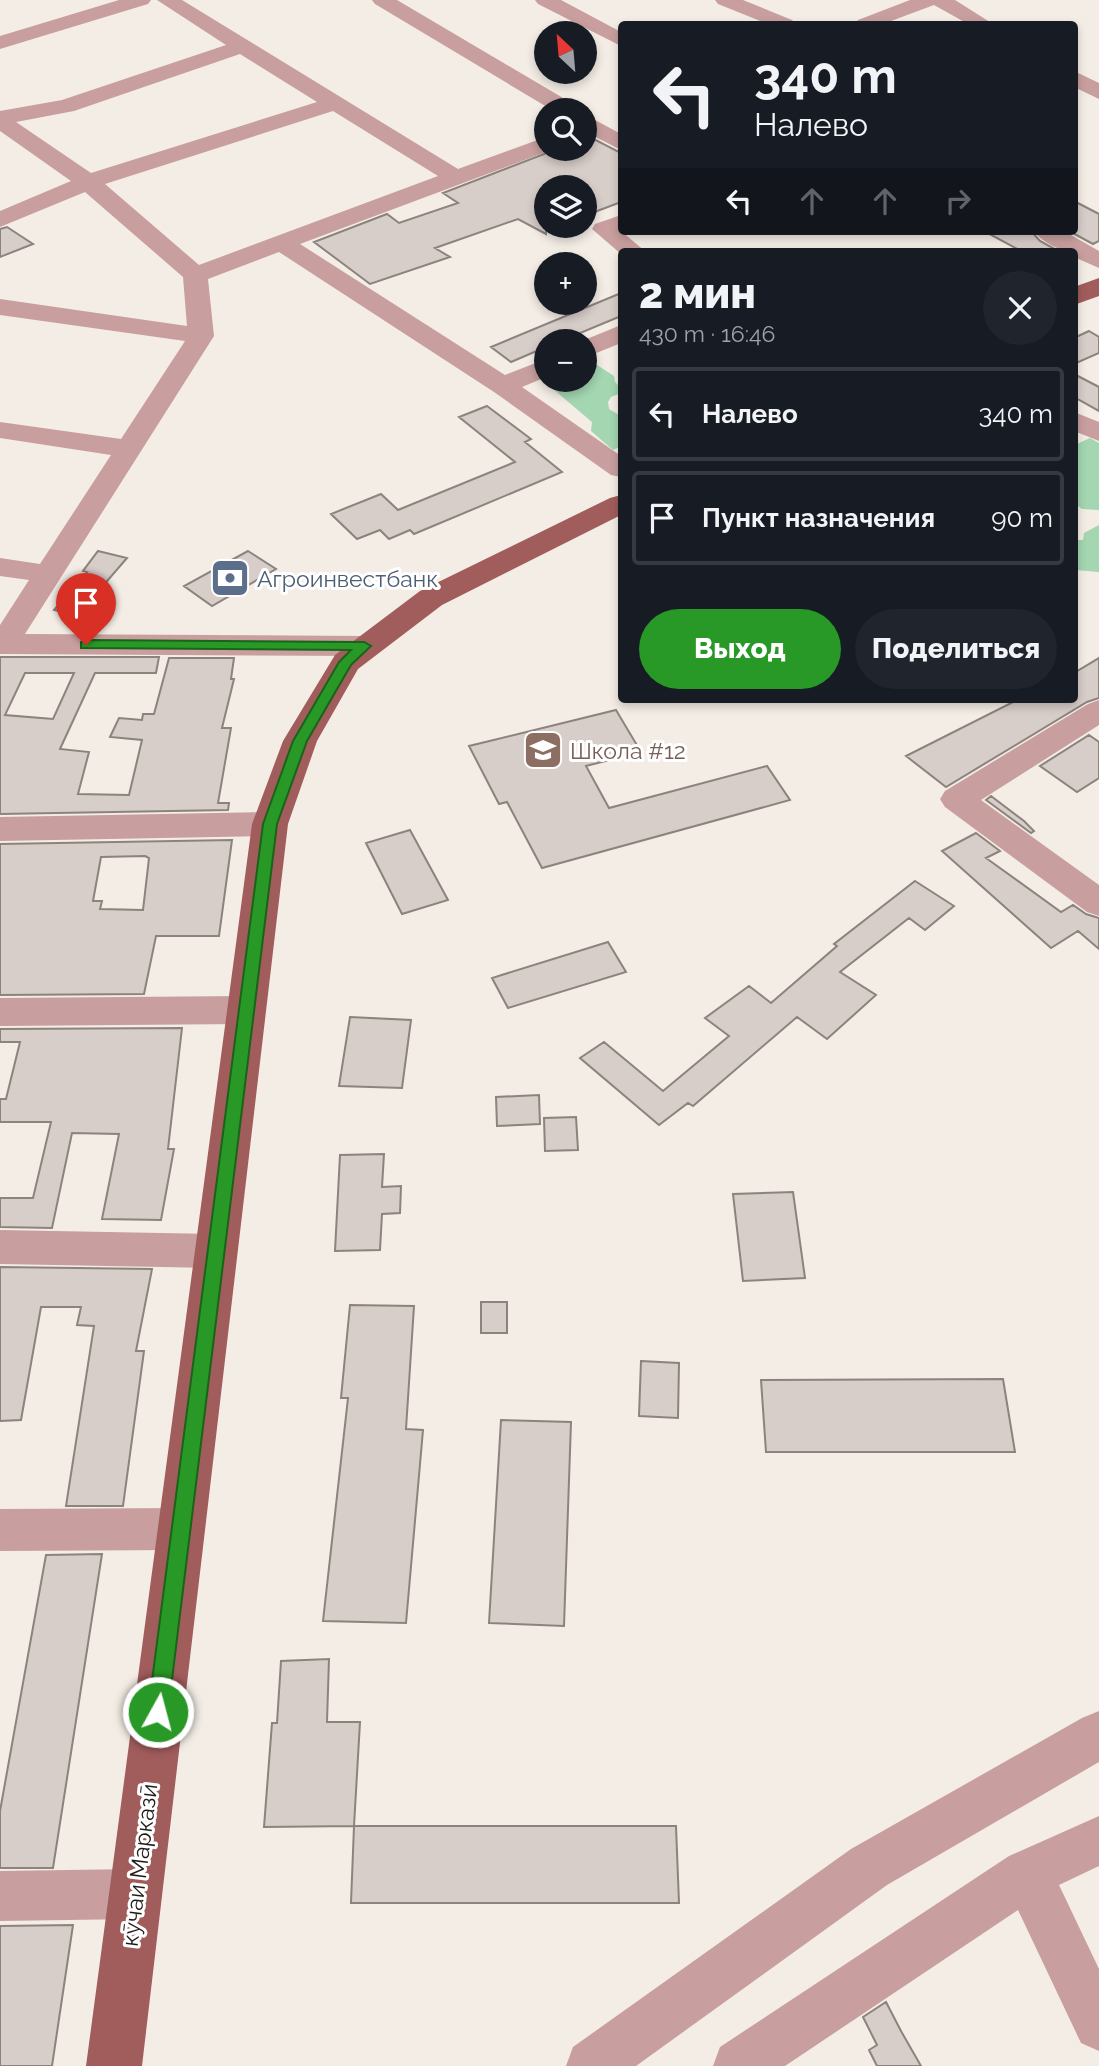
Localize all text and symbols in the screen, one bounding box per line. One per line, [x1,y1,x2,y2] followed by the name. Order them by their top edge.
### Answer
[534,21,597,84] north arrow
[534,21,597,392] map controls
[754,47,897,104] text: 340 m
[639,49,730,140] icon: left
[534,98,597,161] button: search
[754,106,868,143] text: Налево
[534,175,597,238] button: layers
[720,182,758,220] icon: left
[793,182,831,220] icon: ahead
[866,182,904,220] icon: ahead
[939,182,977,220] icon: right
[534,252,597,315] button: +
[639,269,756,318] text: 2 мин
[983,271,1057,345] button: close
[639,320,775,347] text: 430 m · 16:46
[534,329,597,392] button: −
[643,395,681,433] icon: left
[702,399,798,429] text: Налево
[978,399,1053,429] text: 340 m
[643,499,681,537] icon: arrive
[702,503,935,533] text: Пункт назначения
[991,503,1053,533] text: 90 m
[209,557,251,599] bank icon: Агроинвестбанк
[257,565,438,592] place label: Агроинвестбанк
[56,573,116,645] pin
[67,584,105,622] icon: arrive
[639,609,841,689] button: Выход
[855,609,1057,689] button: Поделиться
[522,729,564,771] school or university icon: Школа #12
[570,737,686,764] place label: Школа #12
[121,1675,195,1749] position arrow
[116,1782,162,1948] street label: кӯчаи Марказӣ

